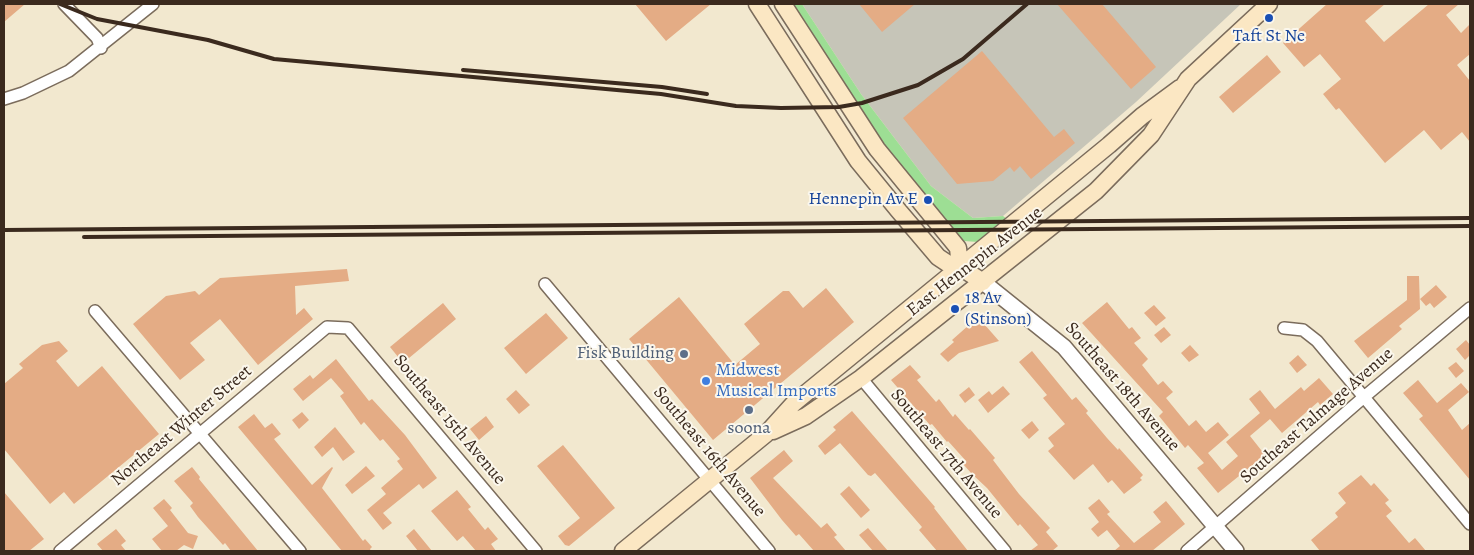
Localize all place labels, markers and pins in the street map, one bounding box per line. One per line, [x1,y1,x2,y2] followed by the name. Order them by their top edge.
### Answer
[1263,12,1275,24] marker: Taft St Ne
[1233,26,1305,48] place label: Taft St Ne
[809,189,918,211] place label: Hennepin Av E
[922,194,934,206] marker: Hennepin Av E
[965,288,1031,330] place label: 18 Av (Stinson)
[949,303,961,315] marker: 18 Av (Stinson)
[577,343,674,365] place label: Fisk Building
[678,348,690,360] marker: Fisk Building
[716,360,837,402] place label: Midwest Musical Imports
[700,375,712,387] marker: Midwest Musical Imports
[743,404,755,416] marker: soona
[727,418,771,440] place label: soona

